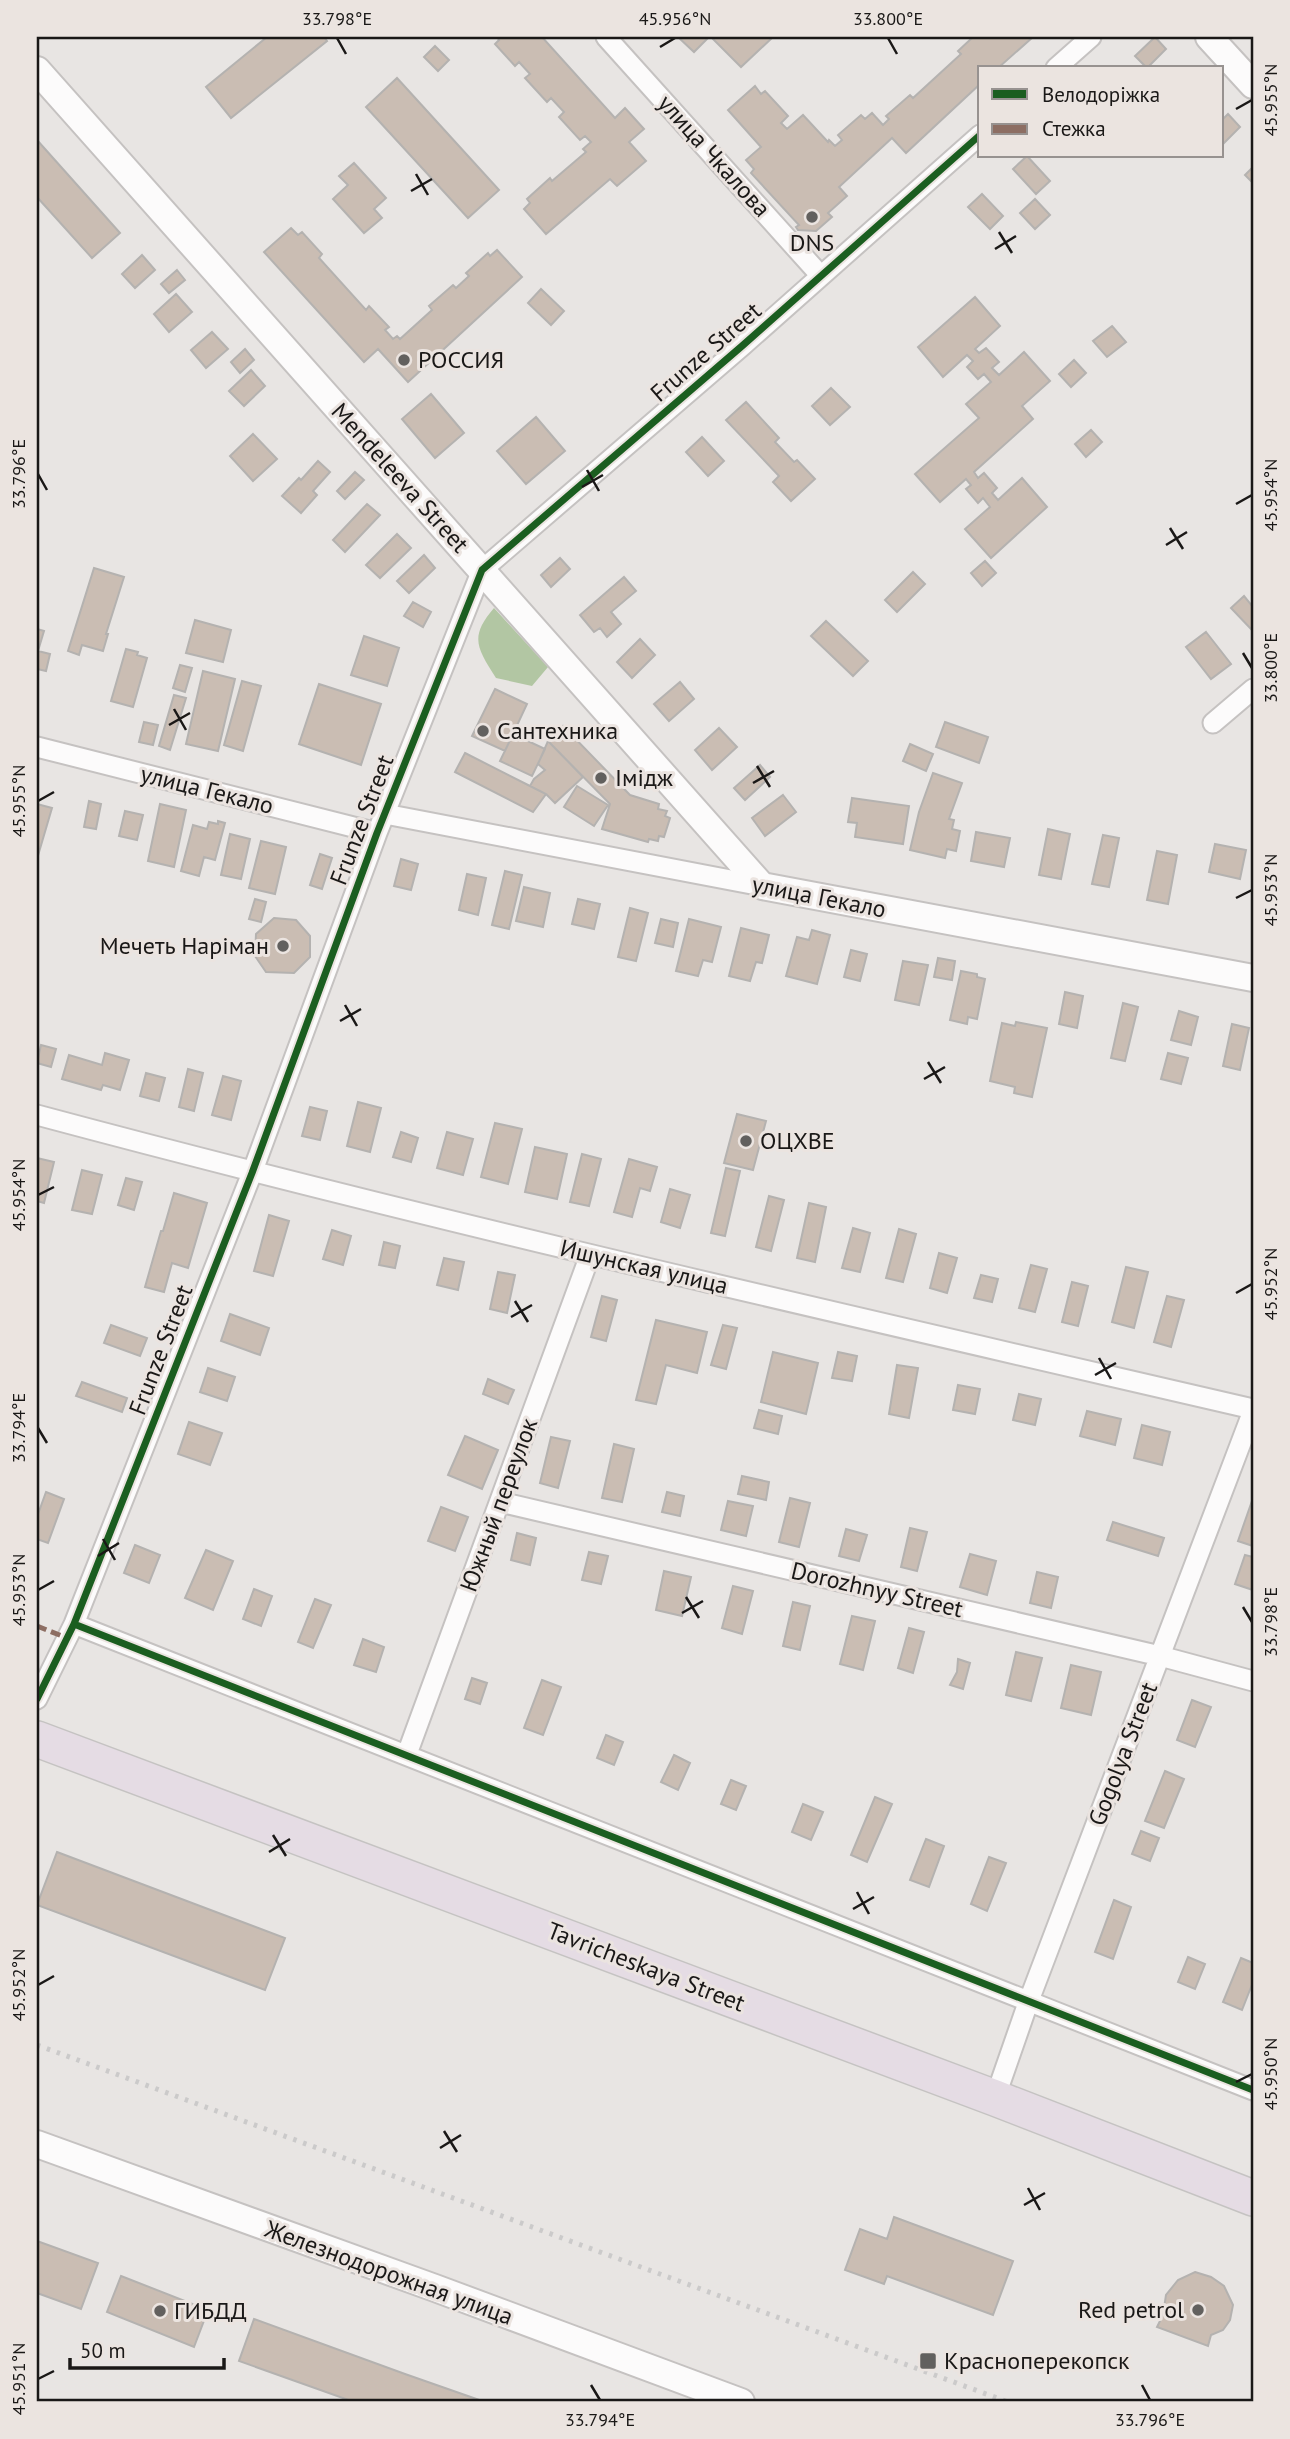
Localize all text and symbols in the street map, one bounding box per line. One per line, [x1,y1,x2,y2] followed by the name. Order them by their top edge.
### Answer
[302,7,372,30] text: 33.798°E
[639,7,711,30] text: 45.956°N
[853,7,923,30] text: 33.800°E
[1259,64,1282,136] text: 45.955°N
[978,66,1224,158] legend
[1042,81,1160,108] text: Велодоріжка
[651,88,777,223] street label: улица Чкалова
[1042,115,1106,142] text: Стежка
[804,209,820,225] marker: DNS
[790,227,834,258] place label: DNS
[644,295,767,408] street label: Frunze Street
[418,344,504,375] place label: РОССИЯ
[396,352,412,368] marker: РОССИЯ
[325,396,476,559] street label: Mendeleeva Street
[7,439,30,509] text: 33.796°E
[1259,459,1282,531] text: 45.954°N
[1259,633,1282,703] text: 33.800°E
[497,715,618,746] place label: Сантехника
[475,723,491,739] marker: Сантехника
[323,750,401,889] street label: Frunze Street
[137,758,277,821] street label: улица Гекало
[615,762,673,793] place label: Імідж
[7,765,30,837] text: 45.955°N
[593,770,609,786] marker: Імідж
[1259,854,1282,926] text: 45.953°N
[749,868,889,925] street label: улица Гекало
[100,930,269,961] place label: Мечеть Наріман
[275,938,291,954] marker: Мечеть Наріман
[760,1125,835,1156] place label: ОЦХВЕ
[738,1133,754,1149] marker: ОЦХВЕ
[7,1159,30,1231] text: 45.954°N
[557,1232,731,1301] street label: Ишунская улица
[1259,1248,1282,1320] text: 45.952°N
[122,1280,200,1419] street label: Frunze Street
[7,1393,30,1463] text: 33.794°E
[453,1413,545,1596] street label: Южный переулок
[7,1554,30,1626] text: 45.953°N
[788,1555,966,1624] street label: Dorozhnyy Street
[1259,1587,1282,1657] text: 33.798°E
[1081,1678,1164,1830] street label: Gogolya Street
[543,1915,749,2019] street label: Tavricheskaya Street
[7,1949,30,2021] text: 45.952°N
[1259,2038,1282,2110] text: 45.950°N
[260,2213,517,2332] street label: Железнодорожная улица
[1078,2294,1184,2325] place label: Red petrol
[174,2295,247,2326] place label: ГИБДД
[1190,2302,1206,2318] marker: Red petrol
[152,2303,168,2319] marker: ГИБДД
[70,2327,224,2371] scale bar
[80,2337,126,2364] text: 50 m
[7,2343,30,2415] text: 45.951°N
[944,2345,1130,2376] place label: Красноперекопск
[918,2351,938,2371] marker: Красноперекопск
[565,2408,635,2431] text: 33.794°E
[1115,2408,1185,2431] text: 33.796°E

